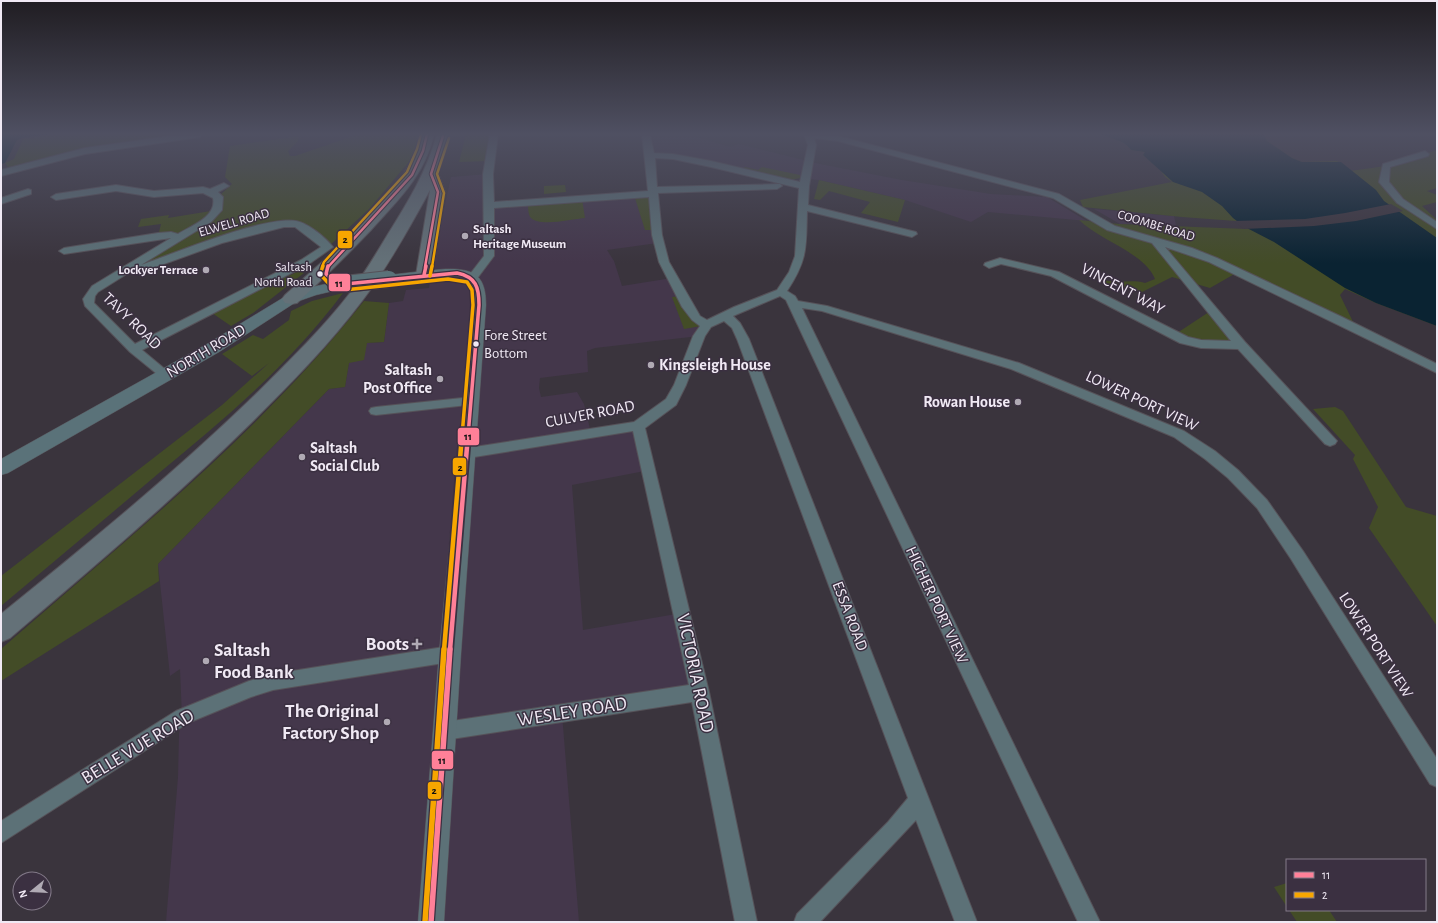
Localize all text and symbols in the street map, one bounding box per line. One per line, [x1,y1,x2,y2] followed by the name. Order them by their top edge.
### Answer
[197,207,271,239] street label: ELWELL ROAD
[1116,208,1196,244] street label: COOMBE ROAD
[473,223,566,251] place label: Saltash Heritage Museum
[337,230,353,249] line badge: 2
[460,231,470,241] marker: Saltash Heritage Museum
[342,234,348,245] text: 2
[1079,260,1168,318] street label: VINCENT WAY
[254,261,312,289] place label: Saltash North Road
[118,264,198,277] place label: Lockyer Terrace
[201,265,211,275] marker: Lockyer Terrace
[315,269,325,279] marker: Saltash North Road
[328,273,351,292] line badge: 11
[335,278,343,289] text: 11
[100,289,164,353] street label: TAVY ROAD
[164,321,248,381] street label: NORTH ROAD
[484,328,547,361] place label: Fore Street Bottom
[471,339,481,349] marker: Fore Street Bottom
[659,357,771,373] place label: Kingsleigh House
[646,360,656,370] marker: Kingsleigh House
[363,362,432,396] place label: Saltash Post Office
[1083,368,1201,434] street label: LOWER PORT VIEW
[435,374,445,384] marker: Saltash Post Office
[923,394,1010,410] place label: Rowan House
[544,397,636,431] street label: CULVER ROAD
[1013,397,1023,407] marker: Rowan House
[457,427,480,446] line badge: 11
[464,431,472,442] text: 11
[310,440,380,474] place label: Saltash Social Club
[297,452,307,462] marker: Saltash Social Club
[452,457,467,476] line badge: 2
[457,462,463,473] text: 2
[903,544,971,667] street label: HIGHER PORT VIEW
[829,579,871,653] street label: ESSA ROAD
[1336,589,1416,701] street label: LOWER PORT VIEW
[673,612,717,734] street label: VICTORIA ROAD
[366,635,409,654] place label: Boots
[412,639,422,649] marker: Boots
[214,641,294,682] place label: Saltash Food Bank
[201,656,211,666] marker: Saltash Food Bank
[516,694,628,730] street label: WESLEY ROAD
[282,702,379,743] place label: The Original Factory Shop
[78,706,198,788] street label: BELLE VUE ROAD
[382,717,392,727] marker: The Original Factory Shop
[431,750,454,770] line badge: 11
[438,755,446,766] text: 11
[427,781,442,800] line badge: 2
[431,785,437,796] text: 2
[1286,859,1426,911] legend
[1322,869,1330,881] text: 11
[12,871,52,911] north arrow
[17,889,29,899] text: N
[1322,889,1328,901] text: 2

